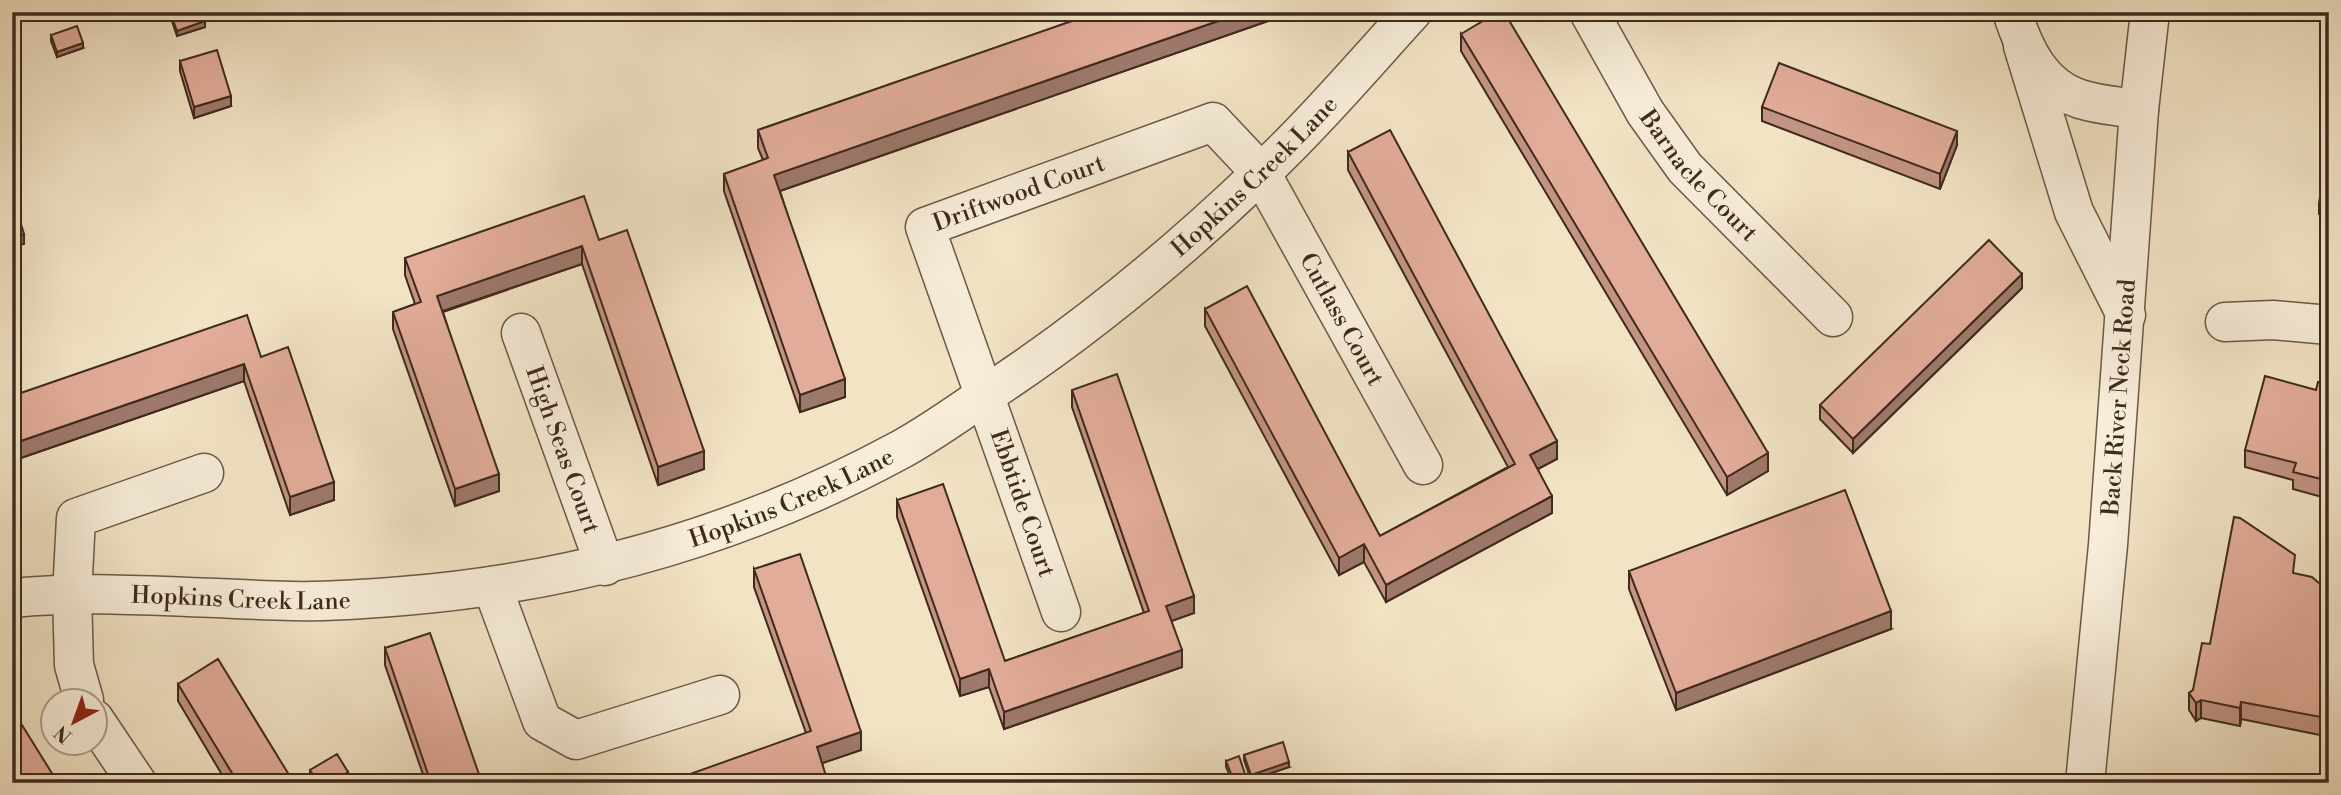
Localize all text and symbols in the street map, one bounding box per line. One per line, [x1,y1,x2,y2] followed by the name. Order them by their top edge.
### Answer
[1165,90,1345,264] street label: Hopkins Creek Lane
[1632,104,1764,249] street label: Barnacle Court
[929,149,1109,239] street label: Driftwood Court
[1292,248,1390,392] street label: Cutlass Court
[2096,278,2143,518] street label: Back River Neck Road
[518,362,606,538] street label: High Seas Court
[983,426,1062,582] street label: Ebbtide Court
[685,442,899,555] street label: Hopkins Creek Lane
[131,581,351,617] street label: Hopkins Creek Lane
[38,686,108,756] north arrow
[50,720,77,748] text: N

